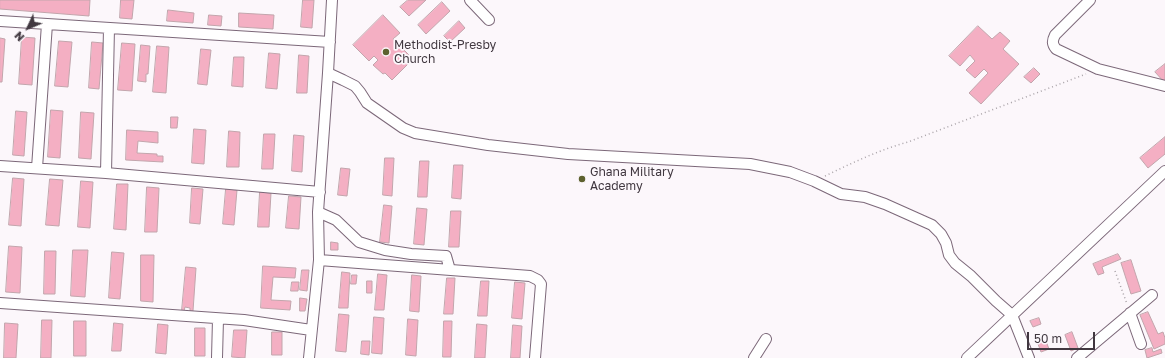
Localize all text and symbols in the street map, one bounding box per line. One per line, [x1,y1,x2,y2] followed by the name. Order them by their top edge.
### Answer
[8,8,48,48] north arrow
[11,29,27,44] text: N
[394,38,496,66] place label: Methodist-Presby Church
[381,47,391,57] marker: Methodist-Presby Church
[590,165,674,193] place label: Ghana Military Academy
[577,174,587,184] marker: Ghana Military Academy
[1029,324,1097,350] scale bar
[1034,331,1062,346] text: 50 m

